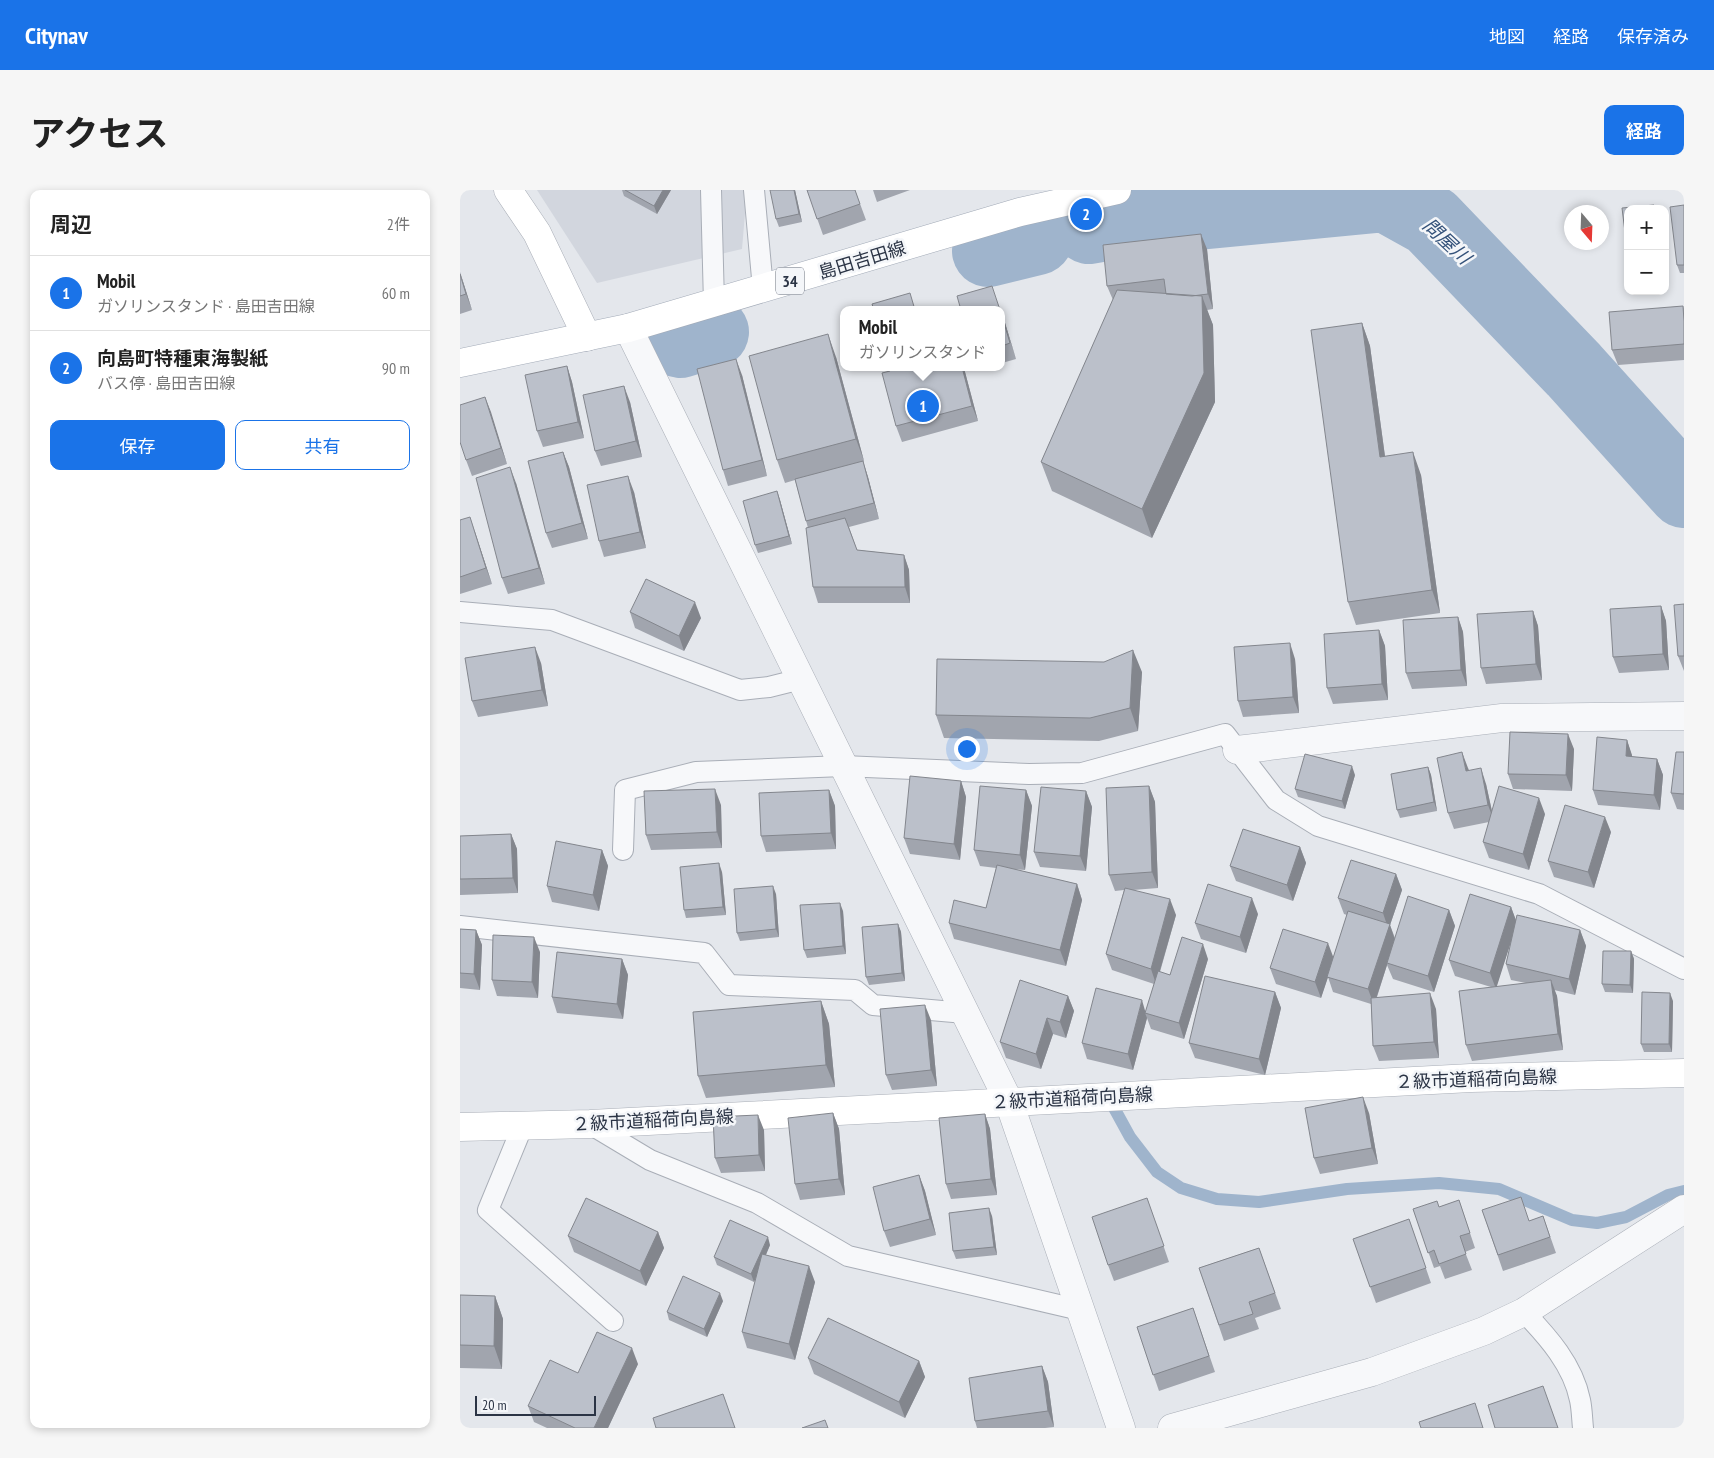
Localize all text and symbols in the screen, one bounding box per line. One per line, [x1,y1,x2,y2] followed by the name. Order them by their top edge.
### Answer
[25,20,88,51] text: Citynav
[1489,25,1525,48] text: 地図
[1553,25,1589,48] text: 経路
[1617,25,1689,48] text: 保存済み
[1604,105,1684,155] button: 経路
[30,110,168,156] text: アクセス
[1070,195,1102,233] pin: 2
[1564,205,1609,250] north arrow
[1624,205,1669,295] map controls
[1624,205,1669,250] button: +
[50,211,92,238] text: 周辺
[1418,213,1477,271] water label: 問屋川
[387,214,410,234] text: 2件
[816,236,908,284] street label: 島田吉田線
[1624,250,1669,295] button: −
[776,268,804,294] road number: 34
[97,269,135,293] text: Mobil
[62,283,70,303] text: 1
[382,283,410,303] text: 60 m
[97,296,315,316] text: ガソリンスタンド · 島田吉田線
[840,306,1005,371] popup
[859,315,897,339] text: Mobil
[859,342,986,362] text: ガソリンスタンド
[97,346,268,370] text: 向島町特種東海製紙
[62,358,70,378] text: 2
[382,358,410,378] text: 90 m
[97,373,235,393] text: バス停 · 島田吉田線
[907,387,939,425] pin: 1
[50,420,225,470] button: 保存
[235,420,410,470] button: 共有
[954,736,980,762] your location
[1395,1065,1557,1093] street label: ２級市道稲荷向島線
[991,1082,1153,1114] street label: ２級市道稲荷向島線
[572,1104,734,1136] street label: ２級市道稲荷向島線
[475,1393,596,1416] scale bar
[482,1396,507,1414] text: 20 m

